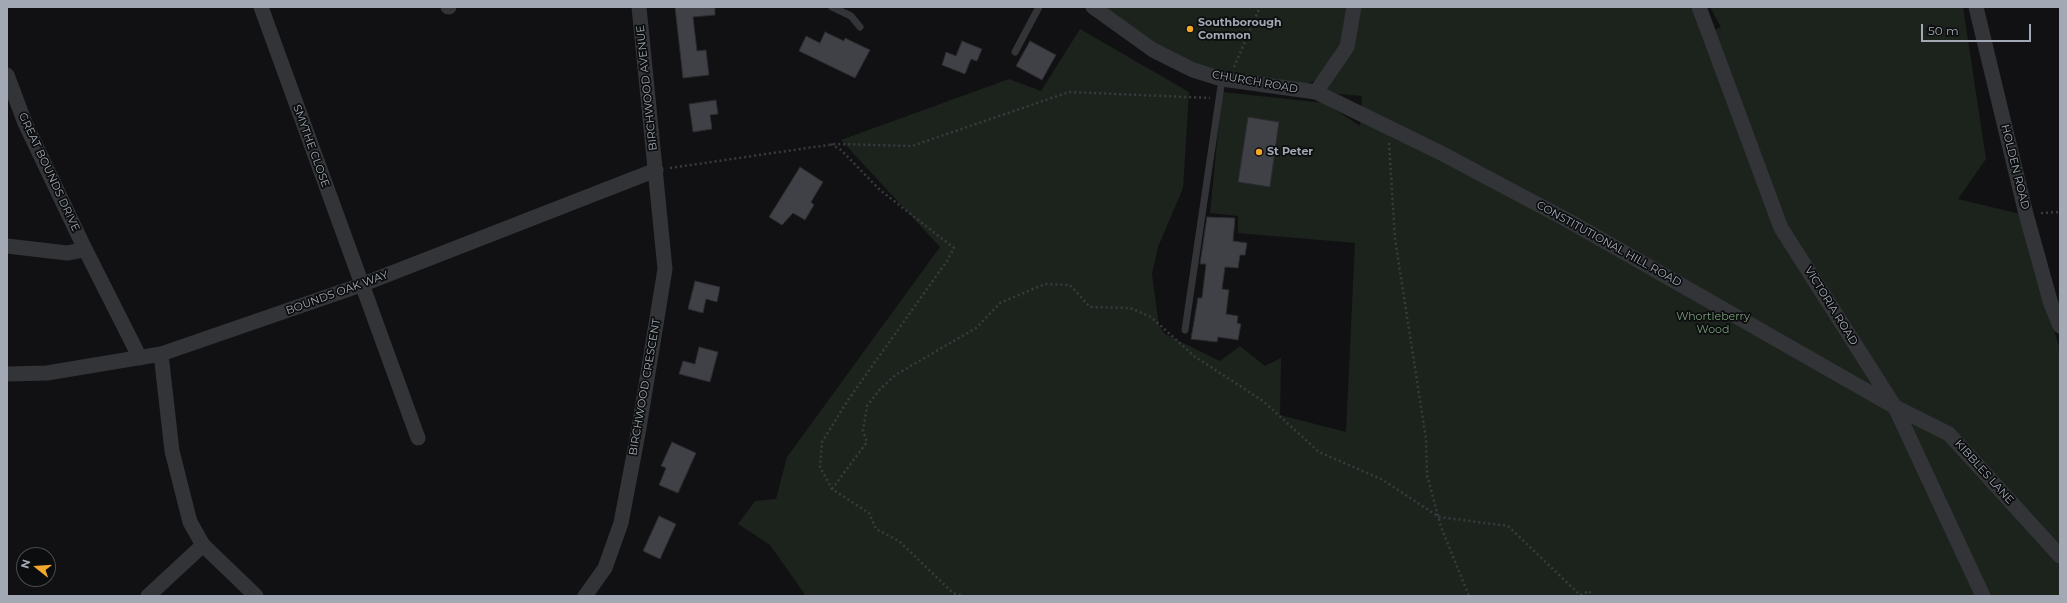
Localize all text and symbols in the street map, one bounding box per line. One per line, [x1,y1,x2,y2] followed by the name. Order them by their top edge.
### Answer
[1198,16,1282,42] place label: Southborough Common
[1923,16,2033,42] scale bar
[1928,23,1959,38] text: 50 m
[1185,24,1195,34] marker: Southborough Common
[634,25,660,151] street label: BIRCHWOOD AVENUE
[1211,68,1299,96] street label: CHURCH ROAD
[290,103,332,189] street label: SMYTHE CLOSE
[16,111,82,233] street label: GREAT BOUNDS DRIVE
[1998,123,2032,211] street label: HOLDEN ROAD
[1267,145,1313,159] place label: St Peter
[1254,147,1264,157] marker: St Peter
[1534,199,1684,289] street label: CONSTITUTIONAL HILL ROAD
[1802,264,1860,348] street label: VICTORIA ROAD
[284,268,390,318] street label: BOUNDS OAK WAY
[1676,310,1750,336] park label: Whortleberry Wood
[626,317,664,457] street label: BIRCHWOOD CRESCENT
[1952,437,2016,507] street label: KIBBLES LANE
[16,547,56,587] north arrow
[17,557,33,570] text: N

